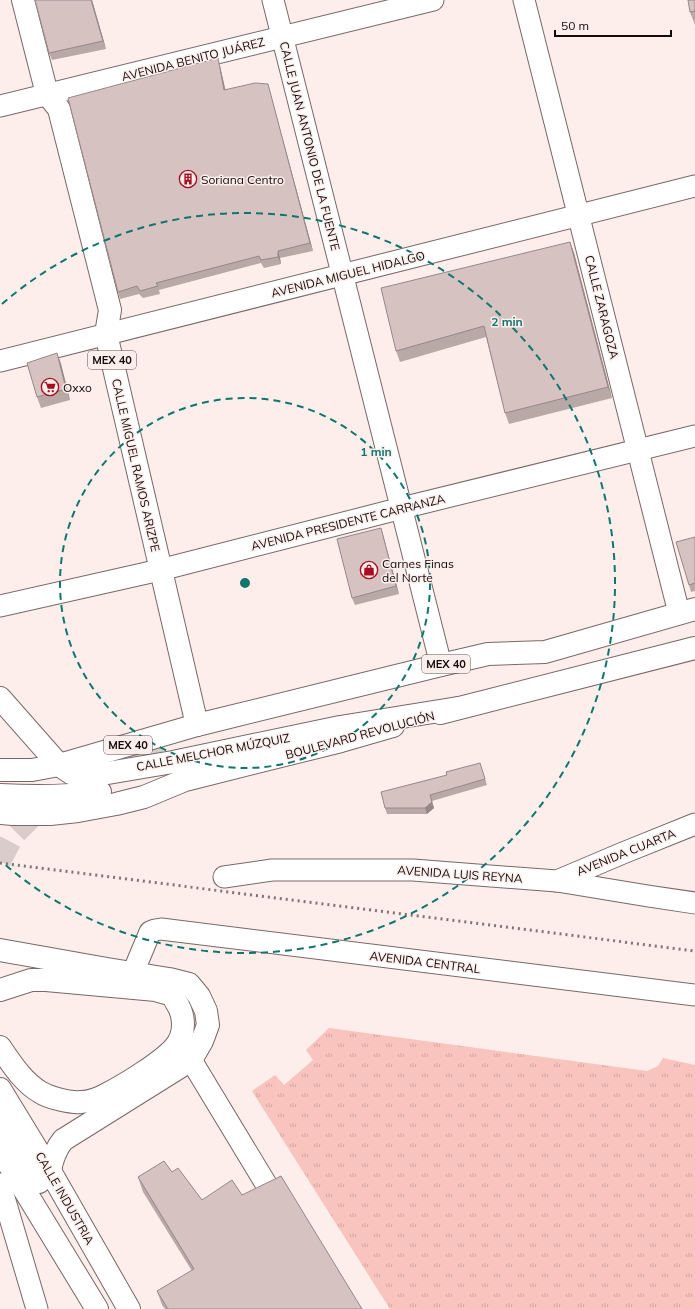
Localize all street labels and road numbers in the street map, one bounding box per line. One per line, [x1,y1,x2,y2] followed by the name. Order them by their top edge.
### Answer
[120,34,266,84] street label: AVENIDA BENITO JUÁREZ
[277,40,343,252] street label: CALLE JUAN ANTONIO DE LA FUENTE
[269,248,427,300] street label: AVENIDA MIGUEL HIDALGO
[582,254,622,361] street label: CALLE ZARAGOZA
[88,351,136,369] road number: MEX 40
[109,377,163,553] street label: CALLE MIGUEL RAMOS ARIZPE
[249,491,447,553] street label: AVENIDA PRESIDENTE CARRANZA
[422,655,470,673] road number: MEX 40
[284,708,436,762] street label: BOULEVARD REVOLUCIÓN
[135,730,291,774] street label: CALLE MELCHOR MÚZQUIZ
[104,736,152,754] road number: MEX 40
[574,825,678,879] street label: AVENIDA CUARTA
[397,862,523,886] street label: AVENIDA LUIS REYNA
[369,948,482,976] street label: AVENIDA CENTRAL
[32,1149,98,1247] street label: CALLE INDUSTRIA

